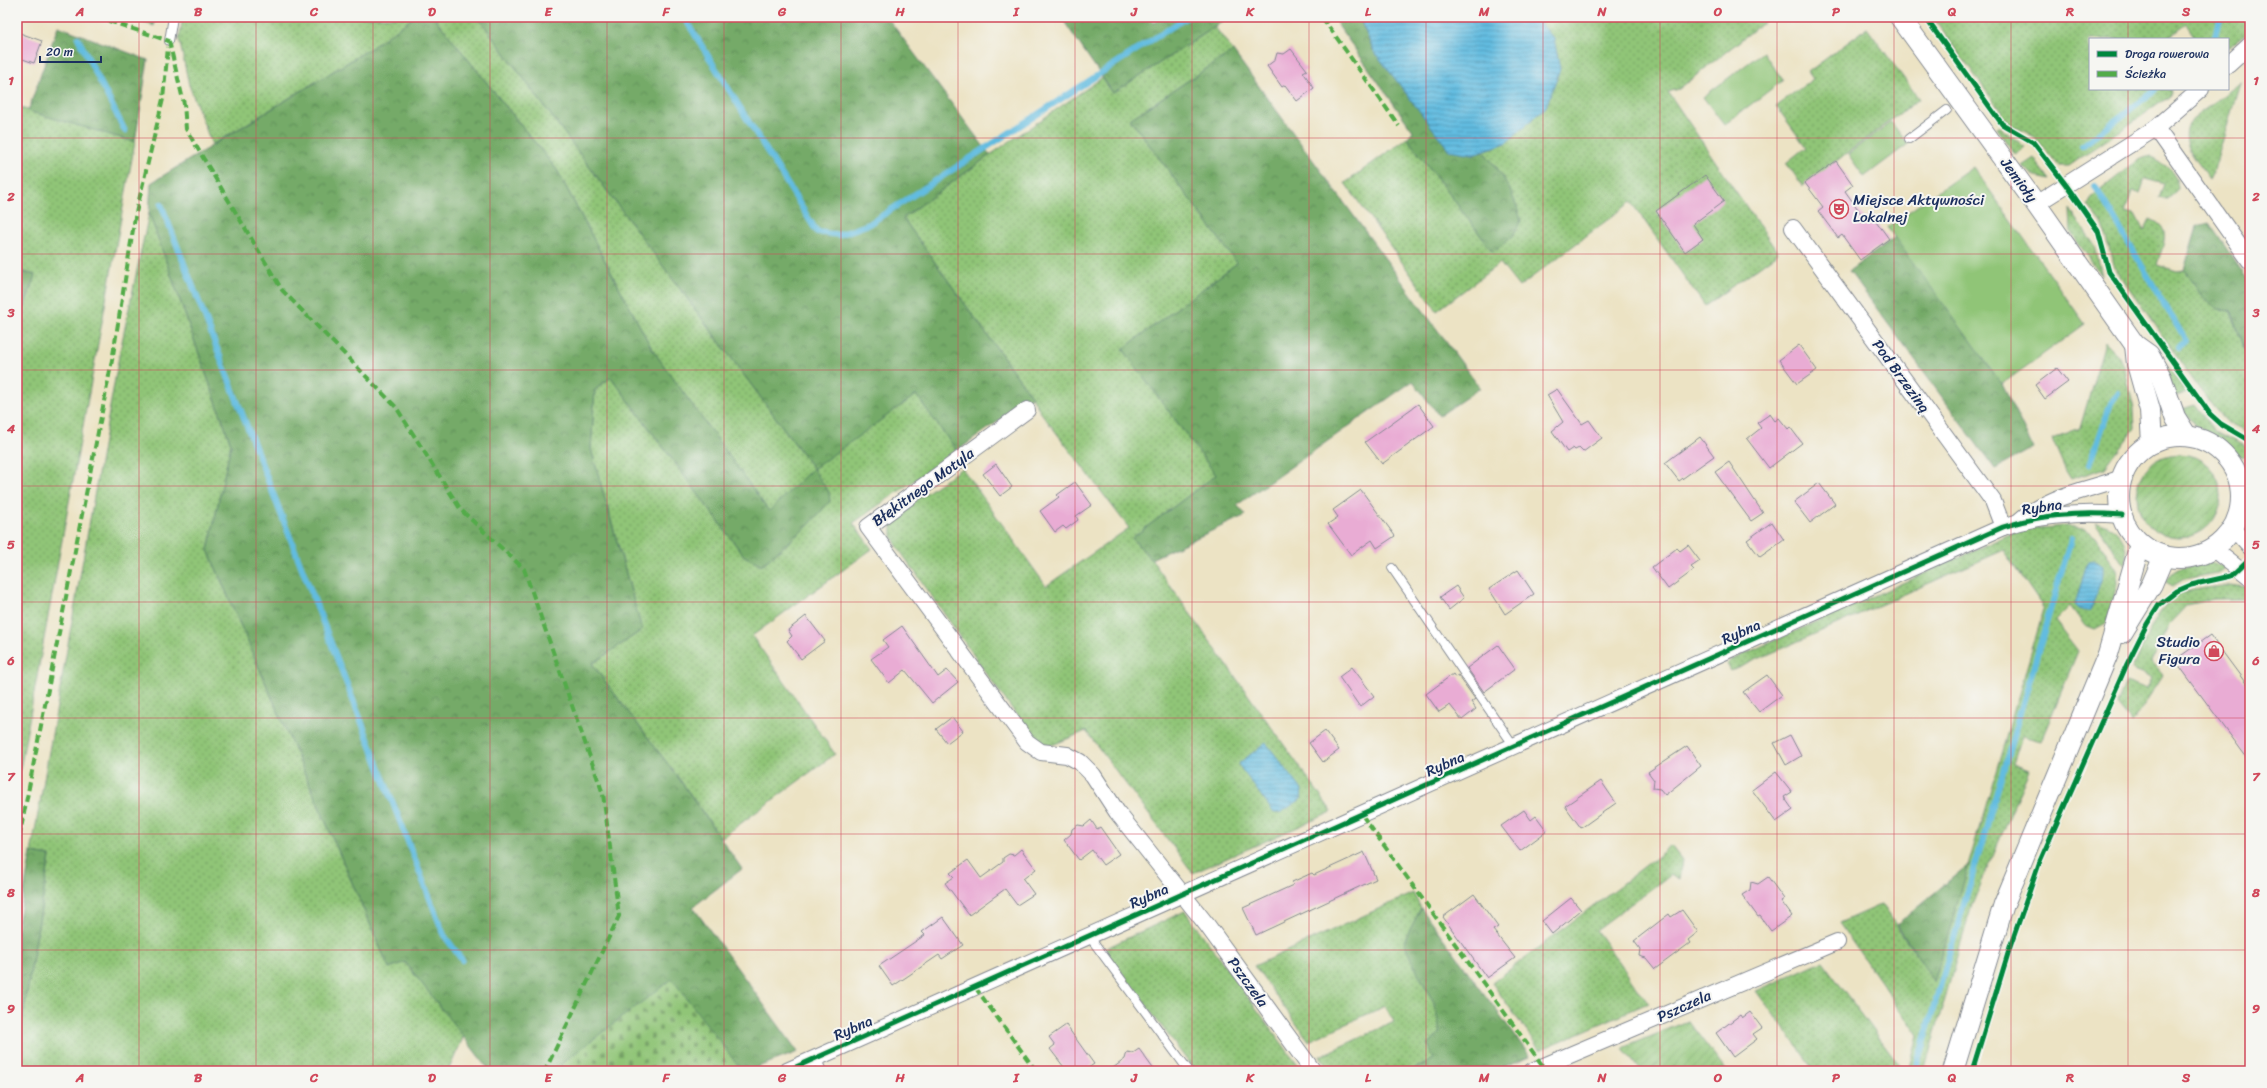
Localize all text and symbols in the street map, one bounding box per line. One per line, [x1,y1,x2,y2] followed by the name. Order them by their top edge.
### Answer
[75,0,84,23] text: A
[194,0,203,23] text: B
[309,0,319,23] text: C
[428,0,436,23] text: D
[544,0,553,23] text: E
[661,0,670,23] text: F
[777,0,787,23] text: G
[894,0,905,23] text: H
[1012,0,1020,23] text: I
[1130,0,1138,23] text: J
[1245,0,1255,23] text: K
[1365,0,1372,23] text: L
[1478,0,1490,23] text: M
[1596,0,1607,23] text: N
[1713,0,1723,23] text: O
[1832,0,1840,23] text: P
[1947,0,1957,23] text: Q
[2065,0,2074,23] text: R
[2181,0,2191,23] text: S
[40,38,101,64] scale bar
[2089,38,2229,90] legend
[46,41,73,63] text: 20 m
[2125,43,2209,65] text: Droga rowerowa
[2125,63,2166,85] text: Ścieżka
[8,69,14,92] text: 1
[2253,69,2259,92] text: 1
[1993,151,2044,208] street label: Jemioły
[6,185,15,208] text: 2
[2251,185,2260,208] text: 2
[1853,187,1985,230] place label: Miejsce Aktywności Lokalnej
[1828,198,1850,220] theatre icon: Miejsce Aktywności Lokalnej
[6,301,15,324] text: 3
[2251,301,2260,324] text: 3
[1865,334,1937,419] street label: Pod Brzeziną
[6,417,16,440] text: 4
[2251,417,2261,440] text: 4
[866,441,980,533] street label: Błękitnego Motyla
[2020,491,2064,523] street label: Rybna
[7,533,15,556] text: 5
[2252,533,2260,556] text: 5
[1717,612,1765,652] street label: Rybna
[2157,629,2201,672] place label: Studio Figura
[2203,640,2225,662] shop icon: Studio Figura
[6,649,15,672] text: 6
[2251,649,2260,672] text: 6
[1421,744,1469,784] street label: Rybna
[7,765,16,788] text: 7
[2252,765,2261,788] text: 7
[1125,876,1173,916] street label: Rybna
[6,881,15,904] text: 8
[2251,881,2260,904] text: 8
[1221,951,1276,1013] street label: Pszczela
[1653,982,1716,1030] street label: Pszczela
[7,997,15,1020] text: 9
[2252,997,2260,1020] text: 9
[829,1008,877,1048] street label: Rybna
[75,1066,84,1088] text: A
[194,1066,203,1088] text: B
[309,1066,319,1088] text: C
[428,1066,436,1088] text: D
[544,1066,553,1088] text: E
[661,1066,670,1088] text: F
[777,1066,787,1088] text: G
[894,1066,905,1088] text: H
[1012,1066,1020,1088] text: I
[1130,1066,1138,1088] text: J
[1245,1066,1255,1088] text: K
[1365,1066,1372,1088] text: L
[1478,1066,1490,1088] text: M
[1596,1066,1607,1088] text: N
[1713,1066,1723,1088] text: O
[1832,1066,1840,1088] text: P
[1947,1066,1957,1088] text: Q
[2065,1066,2074,1088] text: R
[2181,1066,2191,1088] text: S

